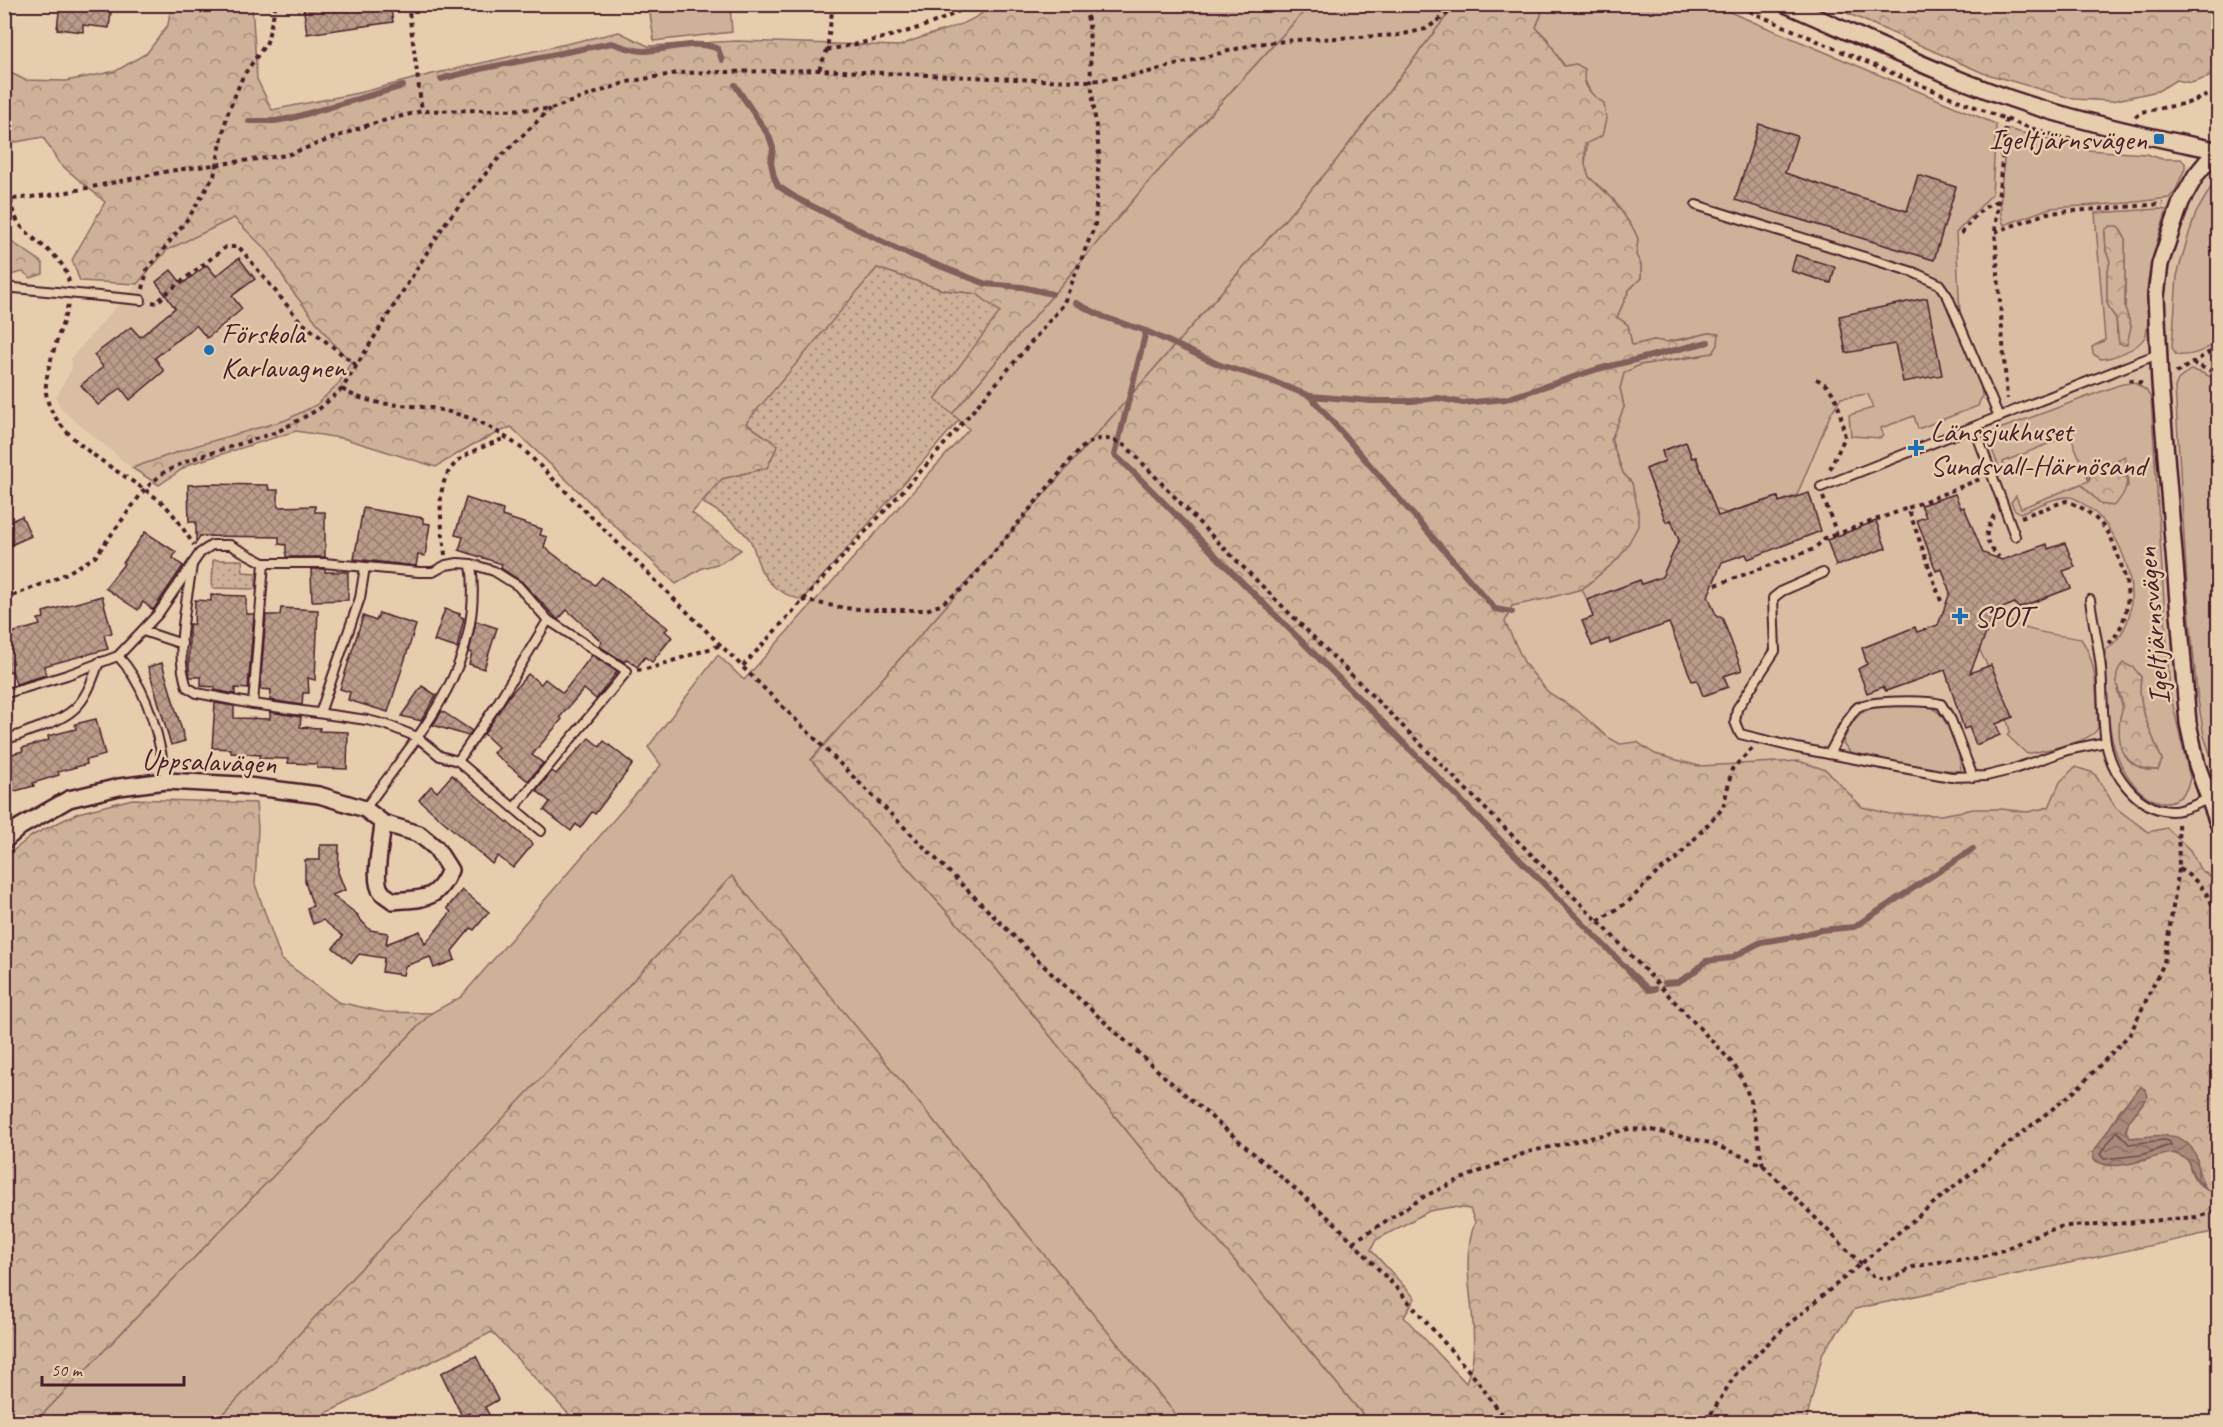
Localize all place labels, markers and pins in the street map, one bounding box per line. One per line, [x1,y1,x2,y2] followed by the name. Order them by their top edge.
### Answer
[1989,120,2147,158] place label: Igeltjärnsvägen
[2152,132,2166,146] marker: Igeltjärnsvägen
[221,314,347,386] place label: Förskola Karlavagnen
[202,343,216,357] marker: Förskola Karlavagnen
[1930,412,2150,484] place label: Länssjukhuset Sundsvall-Härnösand
[1907,439,1925,457] marker: Länssjukhuset Sundsvall-Härnösand
[1974,597,2038,635] place label: SPOT
[1951,607,1969,625] marker: SPOT

